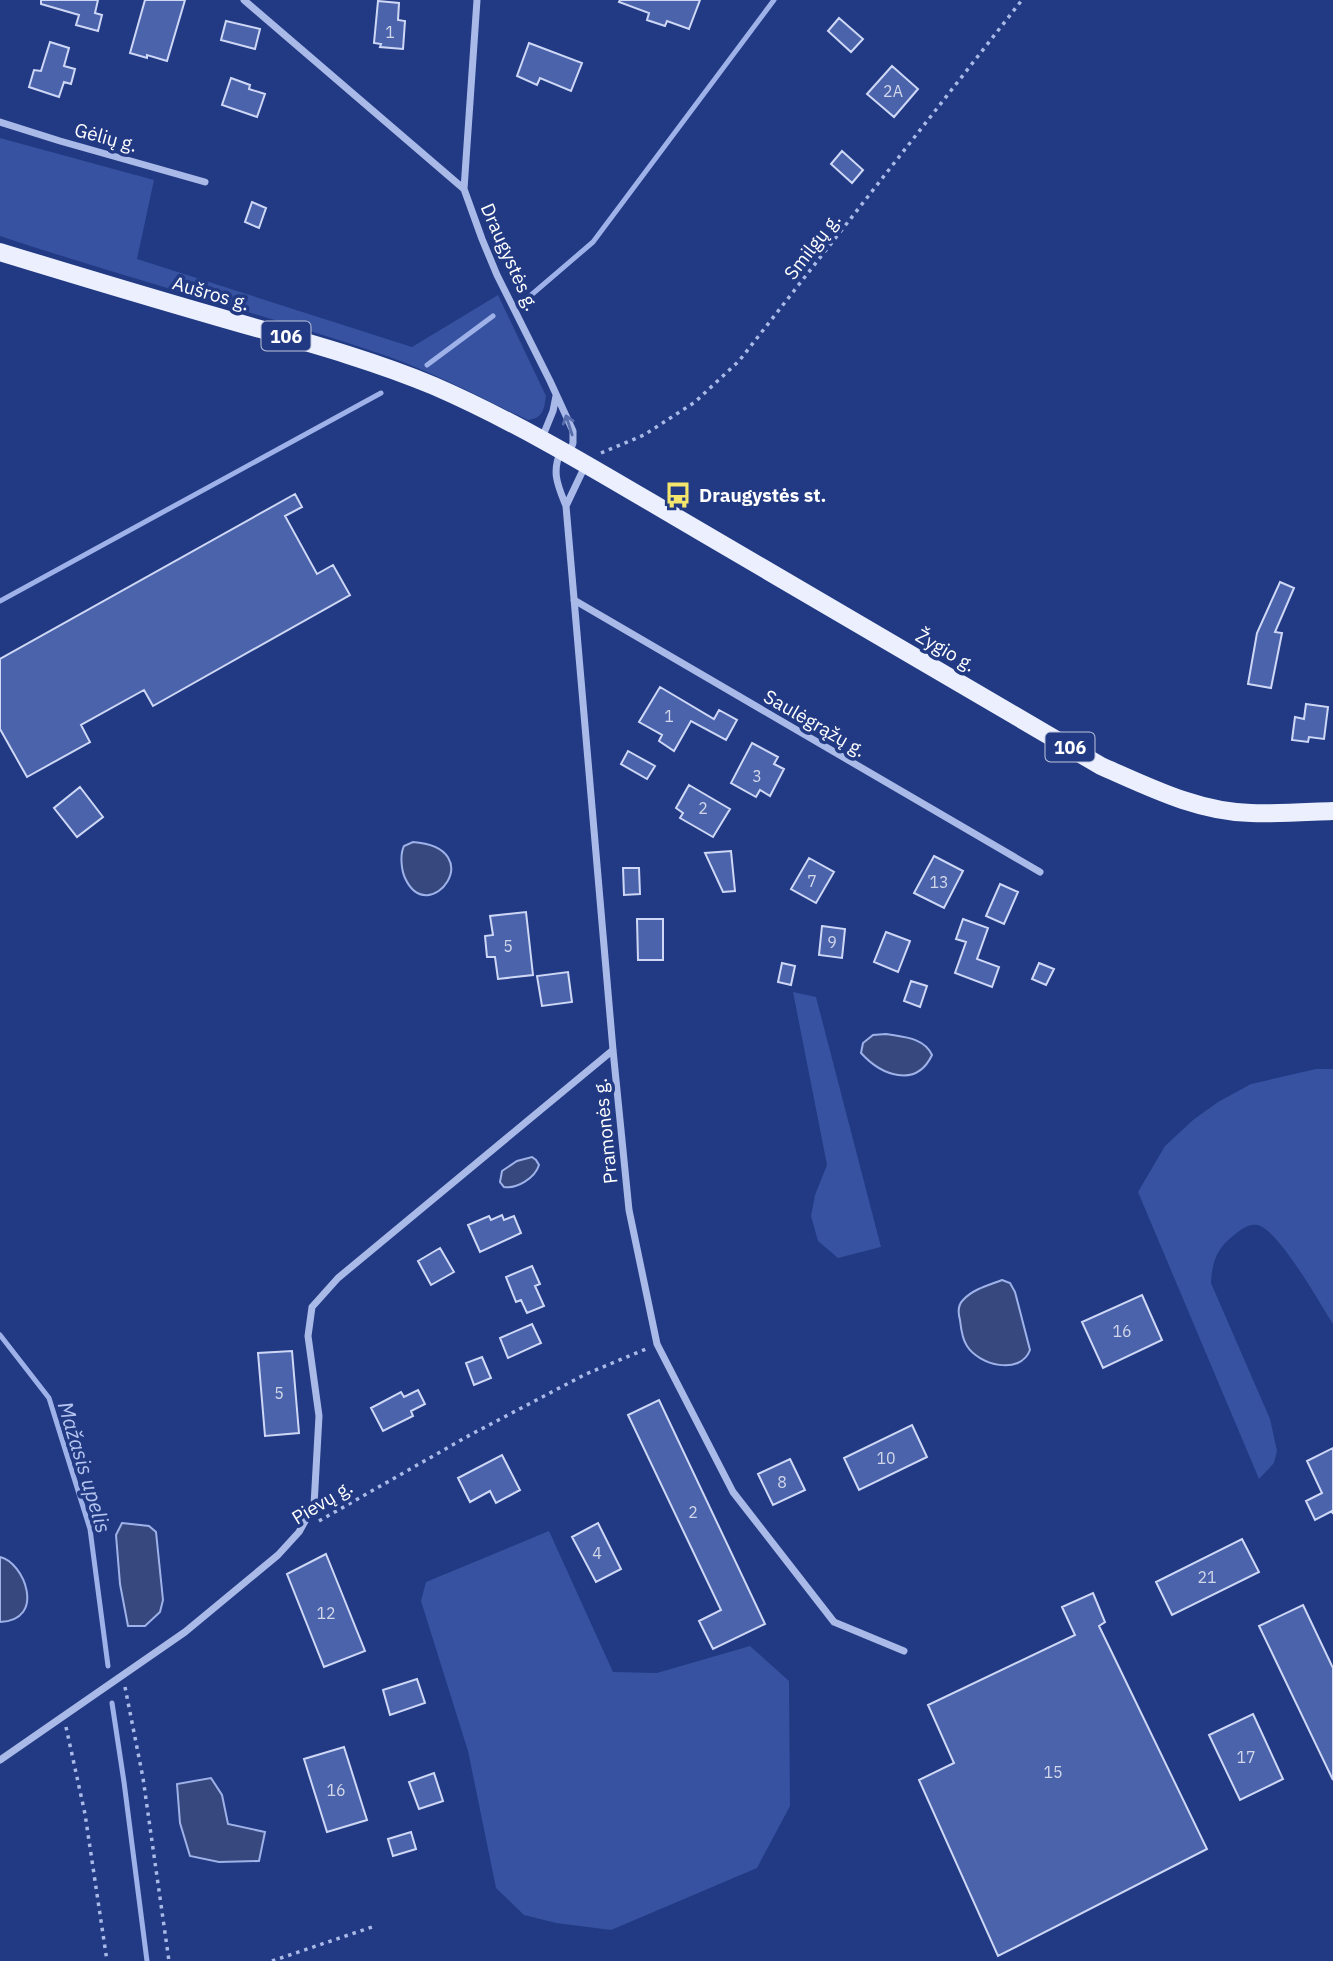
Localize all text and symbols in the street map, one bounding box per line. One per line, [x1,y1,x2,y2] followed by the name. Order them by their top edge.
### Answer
[385,22,395,42] house number: 1
[883,81,903,101] house number: 2A
[72,117,140,157] street label: Gėlių g.
[476,199,544,315] street label: Draugystės g.
[778,208,846,284] street label: Smilgų g.
[170,271,252,315] street label: Aušros g.
[262,322,310,350] road number: 106
[562,414,574,436] one-way arrow
[663,480,693,510] bus stop icon: Draugystės st.
[699,483,826,507] place label: Draugystės st.
[912,623,980,677] street label: Žygio g.
[760,684,870,762] street label: Saulėgrąžų g.
[664,706,674,726] house number: 1
[1046,732,1094,762] road number: 106
[752,766,762,786] house number: 3
[698,798,708,818] house number: 2
[807,871,817,891] house number: 7
[929,872,949,892] house number: 13
[827,932,837,952] house number: 9
[503,936,513,956] house number: 5
[588,1077,622,1185] street label: Pramonės g.
[1112,1321,1132,1341] house number: 16
[274,1383,284,1403] house number: 5
[52,1398,118,1536] water label: Mažasis upelis
[876,1448,896,1468] house number: 10
[777,1472,787,1492] house number: 8
[287,1475,357,1529] street label: Pievų g.
[688,1502,698,1522] house number: 2
[592,1543,602,1563] house number: 4
[1197,1567,1217,1587] house number: 21
[316,1603,336,1623] house number: 12
[1236,1747,1256,1767] house number: 17
[1043,1762,1063,1782] house number: 15
[326,1780,346,1800] house number: 16

